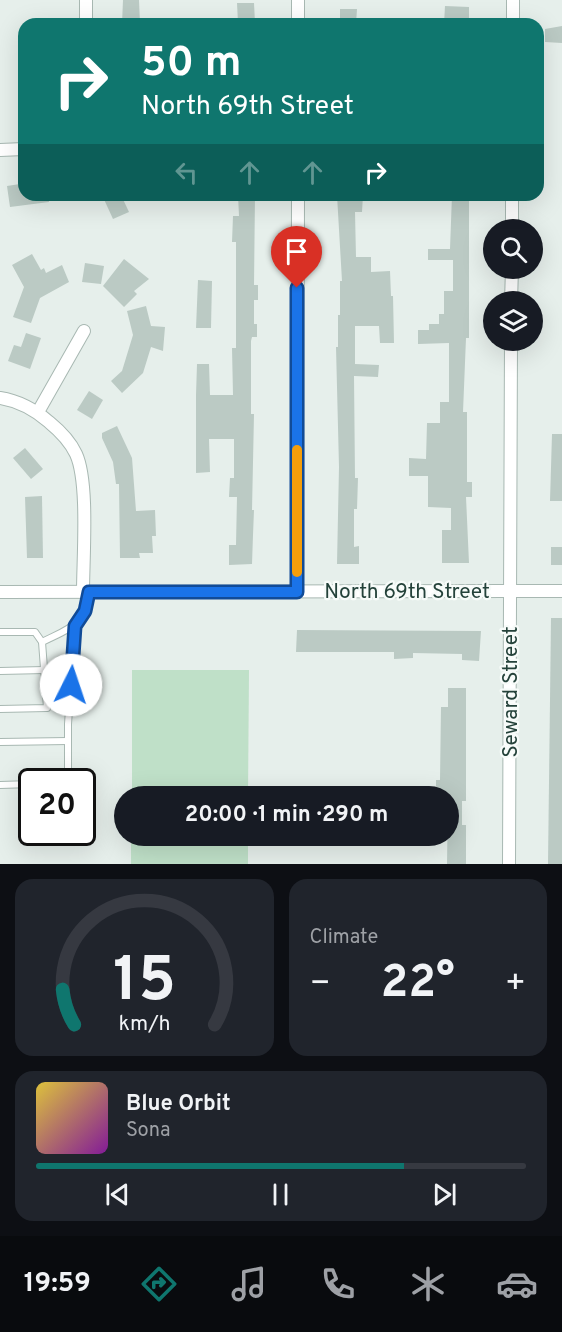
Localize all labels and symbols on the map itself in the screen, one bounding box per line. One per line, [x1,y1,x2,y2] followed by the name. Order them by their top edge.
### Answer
[271,226,322,288] pin
[324,579,490,606] street label: North 69th Street
[498,626,525,758] street label: Seward Street
[39,653,103,717] position arrow
[18,768,96,846] speed limit sign: 20

